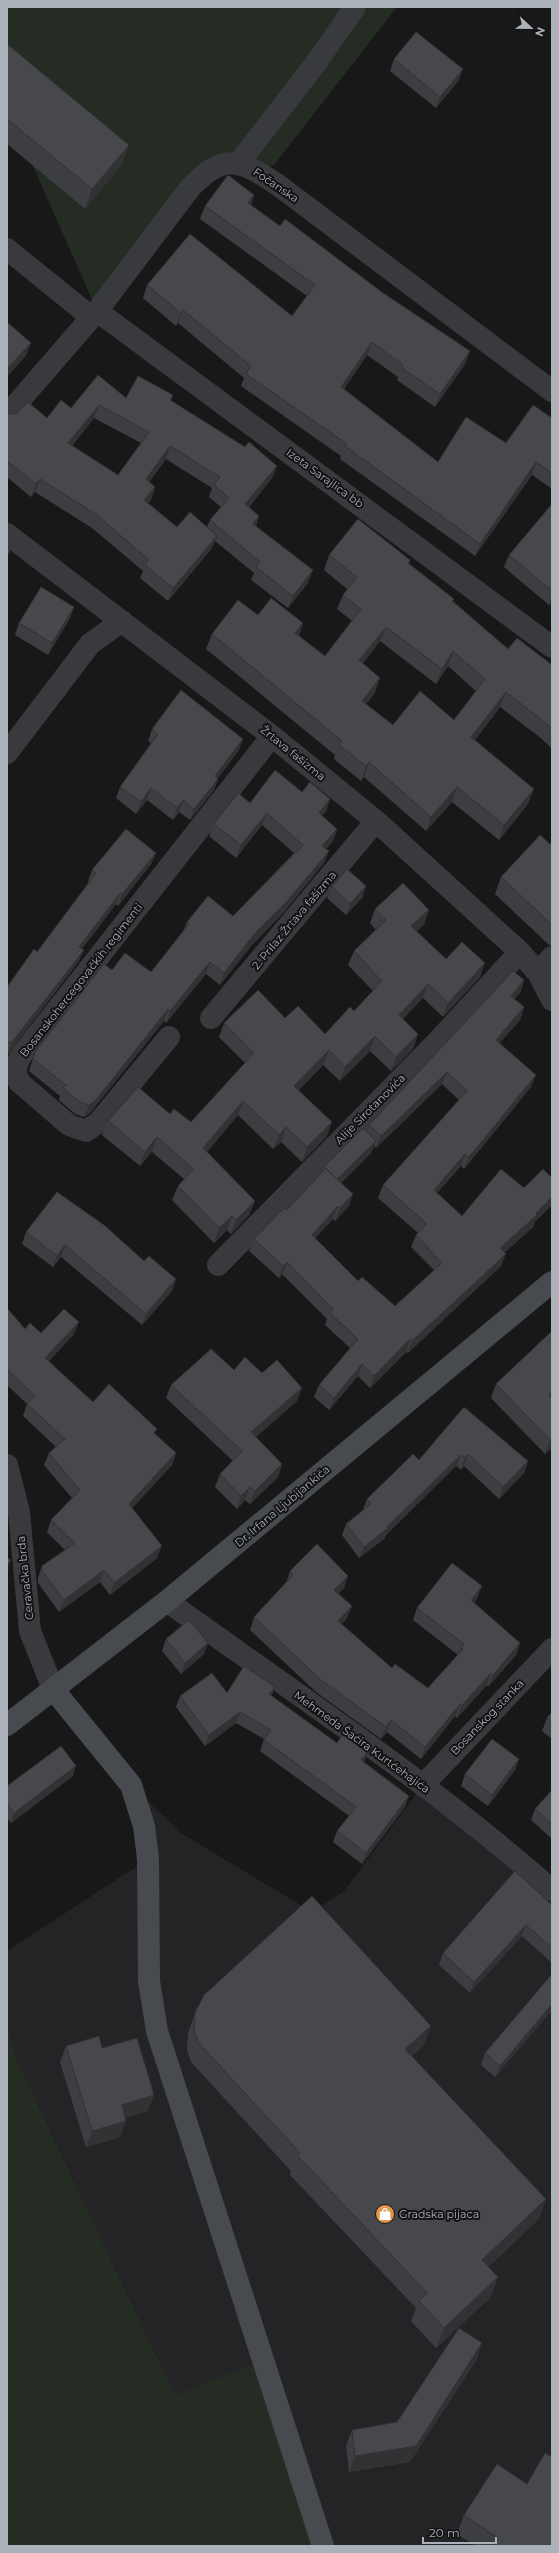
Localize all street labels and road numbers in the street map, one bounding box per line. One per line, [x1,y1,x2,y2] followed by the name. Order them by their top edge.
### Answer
[250,165,302,205] street label: Fočanska
[284,445,366,511] street label: Izeta Sarajlica bb
[258,722,328,784] street label: Žrtava fašizma
[249,868,339,972] street label: 2. Prilaz Žrtava fašizma
[17,900,145,1060] street label: Bosanskohercegovačkih regimenti
[332,1071,408,1147] street label: Alije Sirotanovića
[232,1462,332,1550] street label: Dr. Irfana Ljubijankića
[14,1535,36,1621] street label: Ceravačka brda
[447,1676,527,1758] street label: Bosanskog stanka
[291,1688,433,1796] street label: Mehmeda Šaćira Kurtćehajića

